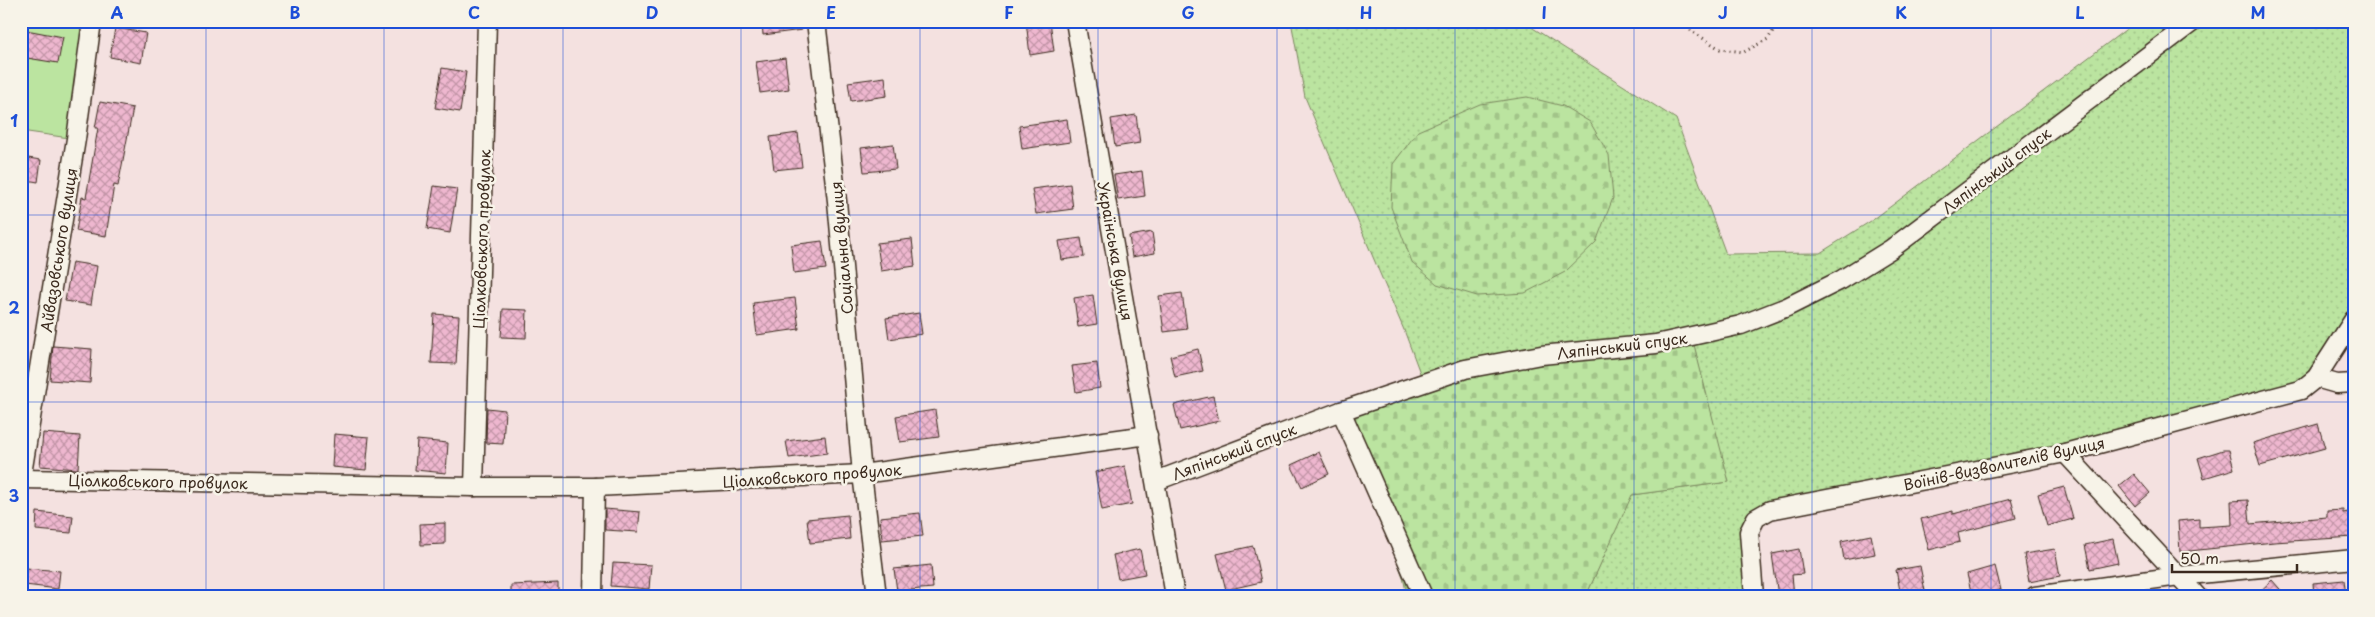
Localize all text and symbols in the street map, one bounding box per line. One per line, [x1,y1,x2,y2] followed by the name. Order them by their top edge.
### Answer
[111,0,124,24] text: A
[290,0,301,24] text: B
[468,0,480,24] text: C
[646,0,658,24] text: D
[826,0,836,24] text: E
[1004,0,1014,24] text: F
[1181,0,1195,24] text: G
[1360,0,1372,24] text: H
[1541,0,1547,24] text: I
[1718,0,1728,24] text: J
[1895,0,1907,24] text: K
[2075,0,2085,24] text: L
[2250,0,2266,24] text: M
[10,108,18,132] text: 1
[1937,121,2055,219] street label: Ляпінський спуск
[466,149,496,329] street label: Ціолковського провулок
[34,166,82,334] street label: Айвазовського вулиця
[1092,180,1140,322] street label: Українська вулиця
[824,181,858,315] street label: Соціальна вулиця
[8,295,20,319] text: 2
[1555,326,1689,364] street label: Ляпінський спуск
[1169,417,1299,485] street label: Ляпінський спуск
[1901,430,2107,496] street label: Воїнів-визволителів вулиця
[722,457,902,493] street label: Ціолковського провулок
[68,468,248,494] street label: Ціолковського провулок
[9,483,19,507] text: 3
[2172,542,2298,574] scale bar
[2180,546,2219,569] text: 50 m

